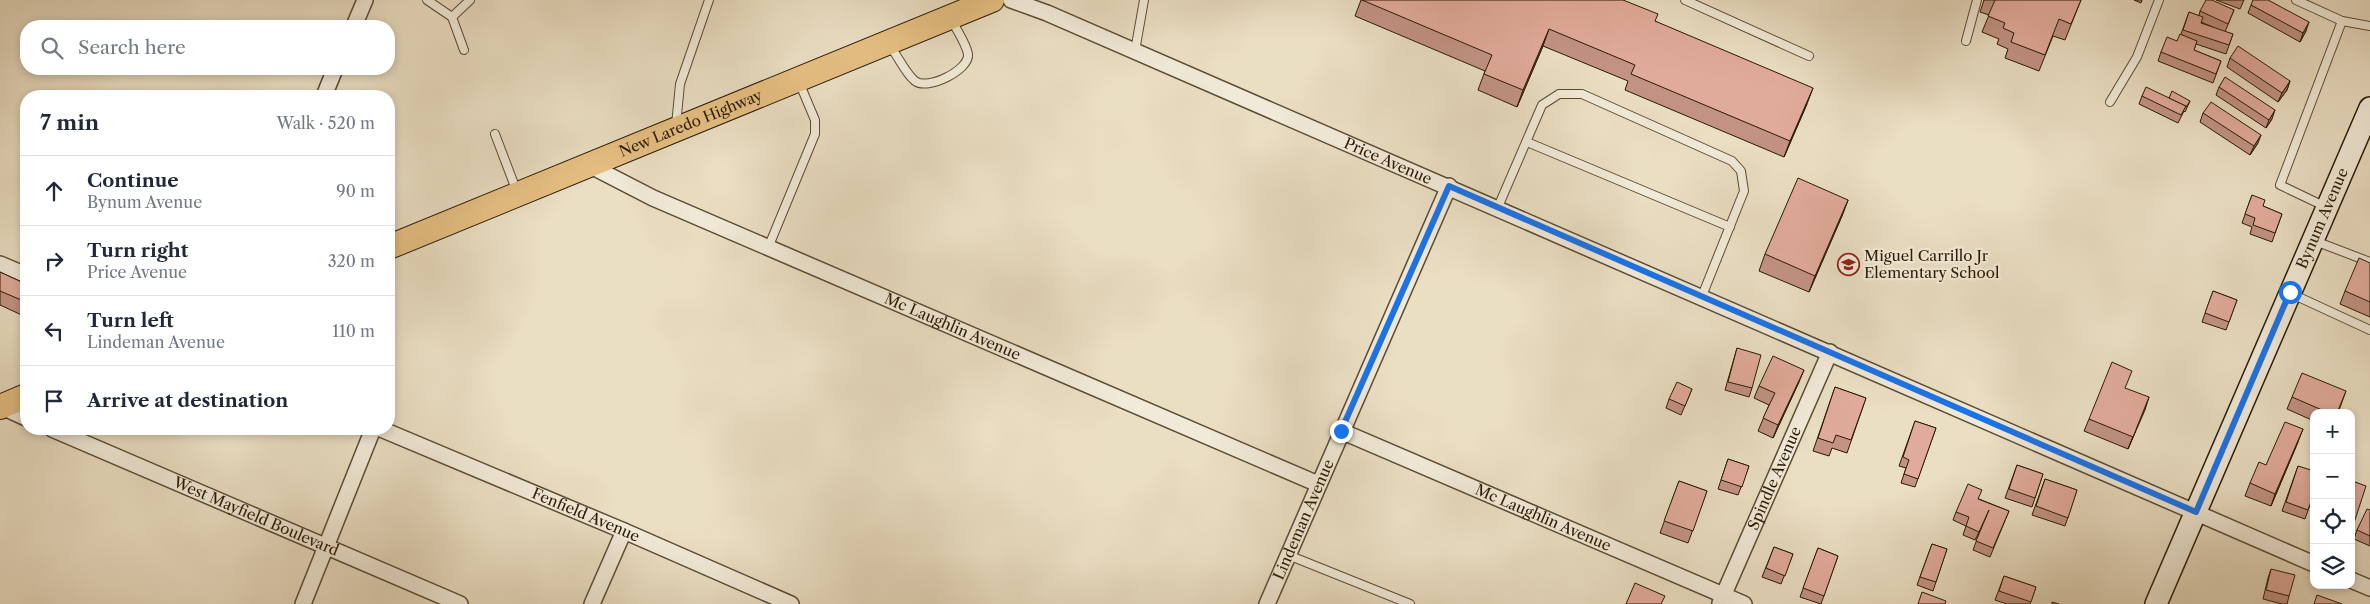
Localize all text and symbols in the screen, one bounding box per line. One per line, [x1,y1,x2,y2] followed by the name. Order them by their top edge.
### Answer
[20,20,395,75] search box
[38,34,66,62] icon: search
[78,36,186,59] text: Search here
[616,85,765,161] street label: New Laredo Highway
[40,110,99,135] text: 7 min
[277,113,375,133] text: Walk · 520 m
[1341,133,1435,188] street label: Price Avenue
[2292,165,2352,272] street label: Bynum Avenue
[87,169,179,192] text: Continue
[40,177,68,205] icon: ahead
[336,181,375,201] text: 90 m
[87,192,202,212] text: Bynum Avenue
[87,239,188,262] text: Turn right
[1864,246,2000,282] place label: Miguel Carrillo Jr Elementary School
[40,247,68,275] icon: right
[328,251,375,271] text: 320 m
[1836,253,1860,277] school or university icon: Miguel Carrillo Jr Elementary School
[87,262,187,282] text: Price Avenue
[2279,281,2302,304] route start
[882,289,1024,364] street label: Mc Laughlin Avenue
[87,309,174,332] text: Turn left
[40,317,68,345] icon: left
[332,321,375,341] text: 110 m
[87,332,225,352] text: Lindeman Avenue
[40,387,68,415] icon: arrive
[87,389,288,412] text: Arrive at destination
[2310,409,2355,589] map controls
[2310,409,2355,454] button: +
[1330,420,1353,443] route end
[1743,424,1805,533] street label: Spindle Avenue
[2310,454,2355,499] button: −
[1269,456,1338,583] street label: Lindeman Avenue
[170,472,342,560] street label: West Mayfield Boulevard
[1472,480,1614,555] street label: Mc Laughlin Avenue
[529,483,643,546] street label: Fenfield Avenue
[2310,499,2355,544] button: locate
[2310,544,2355,589] button: layers

